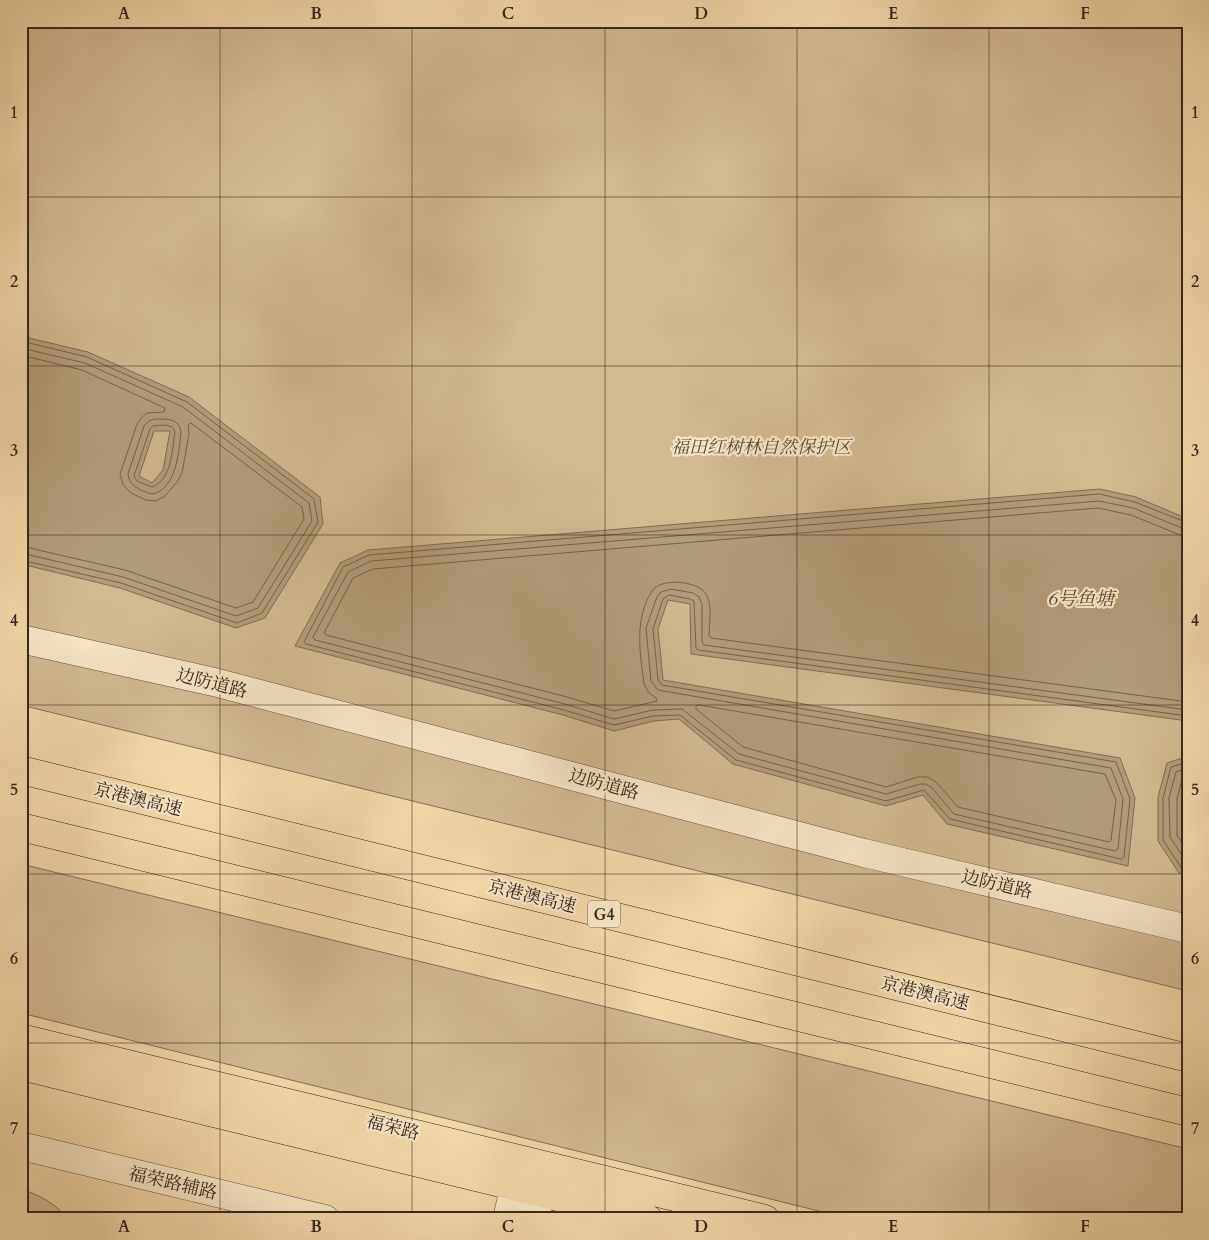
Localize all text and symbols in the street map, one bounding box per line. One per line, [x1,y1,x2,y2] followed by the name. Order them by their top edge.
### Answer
[118,3,130,25] text: A
[310,3,322,25] text: B
[502,3,514,25] text: C
[694,3,708,25] text: D
[888,3,898,25] text: E
[1080,3,1090,25] text: F
[10,102,18,124] text: 1
[1191,102,1199,124] text: 1
[10,271,18,293] text: 2
[1191,271,1199,293] text: 2
[671,435,853,460] park label: 福田红树林自然保护区
[10,440,18,462] text: 3
[1191,440,1199,462] text: 3
[1048,586,1117,612] water label: 6号鱼塘
[10,610,18,632] text: 4
[1191,610,1199,632] text: 4
[174,663,250,704] street label: 边防道路
[566,763,642,806] street label: 边防道路
[91,776,185,823] street label: 京港澳高速
[10,779,18,801] text: 5
[1191,779,1199,801] text: 5
[959,864,1035,905] street label: 边防道路
[485,873,579,920] street label: 京港澳高速
[588,901,620,928] road number: G4
[10,948,18,970] text: 6
[1191,948,1199,970] text: 6
[878,970,972,1017] street label: 京港澳高速
[364,1109,422,1146] street label: 福荣路
[10,1118,18,1140] text: 7
[1191,1118,1199,1140] text: 7
[126,1161,220,1206] street label: 福荣路辅路
[118,1216,130,1238] text: A
[310,1216,322,1238] text: B
[502,1216,514,1238] text: C
[694,1216,708,1238] text: D
[888,1216,898,1238] text: E
[1080,1216,1090,1238] text: F

